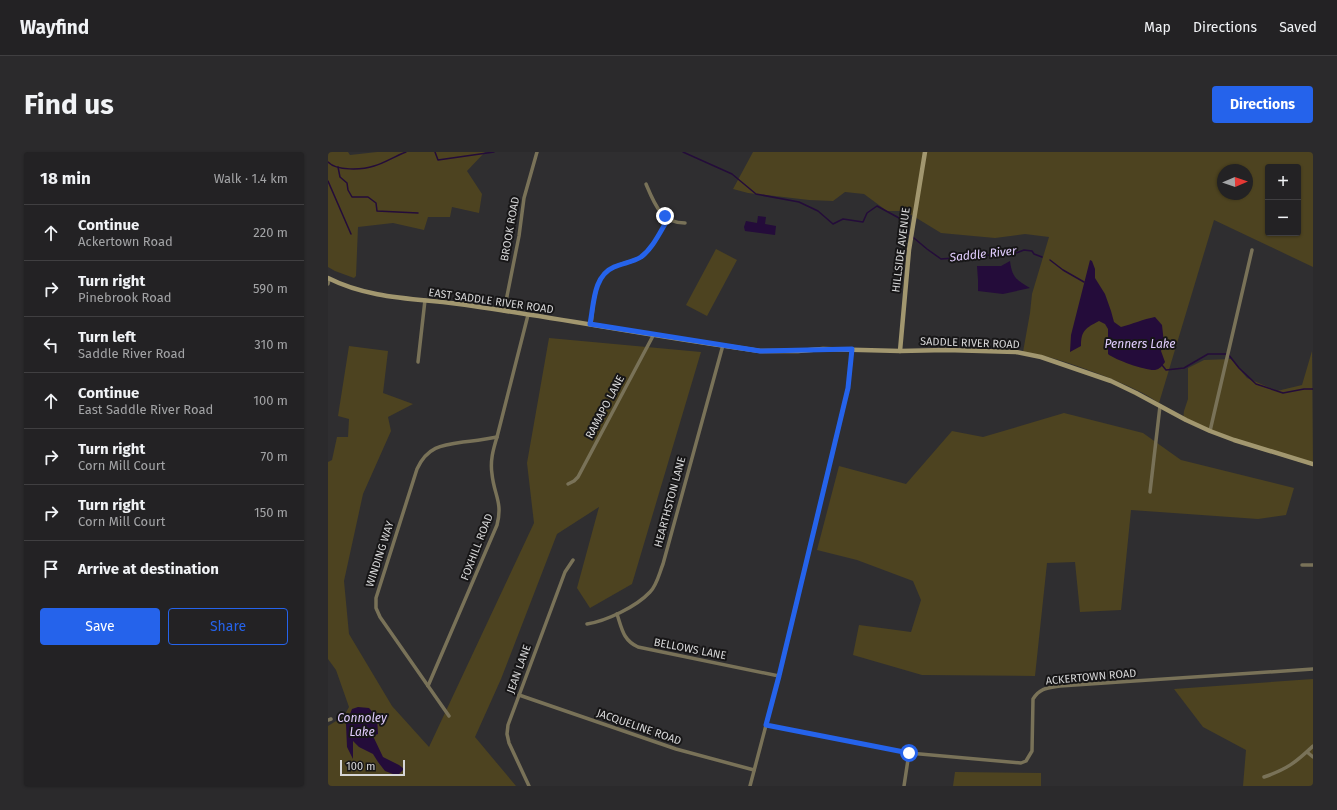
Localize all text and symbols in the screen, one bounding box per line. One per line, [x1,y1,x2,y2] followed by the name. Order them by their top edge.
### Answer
[20,16,89,39] text: Wayfind
[1144,19,1171,36] text: Map
[1193,19,1257,36] text: Directions
[1279,19,1317,36] text: Saved
[1212,86,1313,123] button: Directions
[24,88,114,121] text: Find us
[1217,164,1253,200] north arrow
[1265,164,1301,236] map controls
[1265,164,1301,200] button: +
[40,168,91,189] text: 18 min
[214,171,288,186] text: Walk · 1.4 km
[498,196,522,262] street label: BROOK ROAD
[1265,200,1301,236] button: −
[656,207,674,225] route end
[889,207,913,293] street label: HILLSIDE AVENUE
[78,216,139,234] text: Continue
[40,222,62,244] icon: ahead
[253,225,288,240] text: 220 m
[78,234,173,249] text: Ackertown Road
[948,243,1018,265] water label: Saddle River
[78,272,145,290] text: Turn right
[40,278,62,300] icon: right
[253,281,288,296] text: 590 m
[428,286,554,316] street label: EAST SADDLE RIVER ROAD
[78,290,172,305] text: Pinebrook Road
[78,328,136,346] text: Turn left
[40,334,62,356] icon: left
[920,335,1020,351] street label: SADDLE RIVER ROAD
[254,337,288,352] text: 310 m
[1104,337,1176,351] water label: Penners Lake
[78,346,185,361] text: Saddle River Road
[583,373,627,441] street label: RAMAPO LANE
[78,384,139,402] text: Continue
[40,390,62,412] icon: ahead
[253,393,288,408] text: 100 m
[78,402,213,417] text: East Saddle River Road
[78,440,145,458] text: Turn right
[40,446,62,468] icon: right
[261,449,288,464] text: 70 m
[652,455,688,549] street label: HEARTHSTON LANE
[78,458,165,473] text: Corn Mill Court
[78,496,145,514] text: Turn right
[40,502,62,524] icon: right
[254,505,288,520] text: 150 m
[458,512,496,582] street label: FOXHILL ROAD
[78,514,165,529] text: Corn Mill Court
[363,519,397,589] street label: WINDING WAY
[40,558,62,580] icon: arrive
[78,560,219,578] text: Arrive at destination
[40,608,160,645] button: Save
[168,608,288,645] button: Share
[653,636,728,662] street label: BELLOWS LANE
[504,643,534,695] street label: JEAN LANE
[1045,667,1137,687] street label: ACKERTOWN ROAD
[595,706,683,748] street label: JACQUELINE ROAD
[337,711,388,739] water label: Connoley Lake
[900,744,918,762] route start
[340,758,405,777] scale bar
[346,760,375,773] text: 100 m

